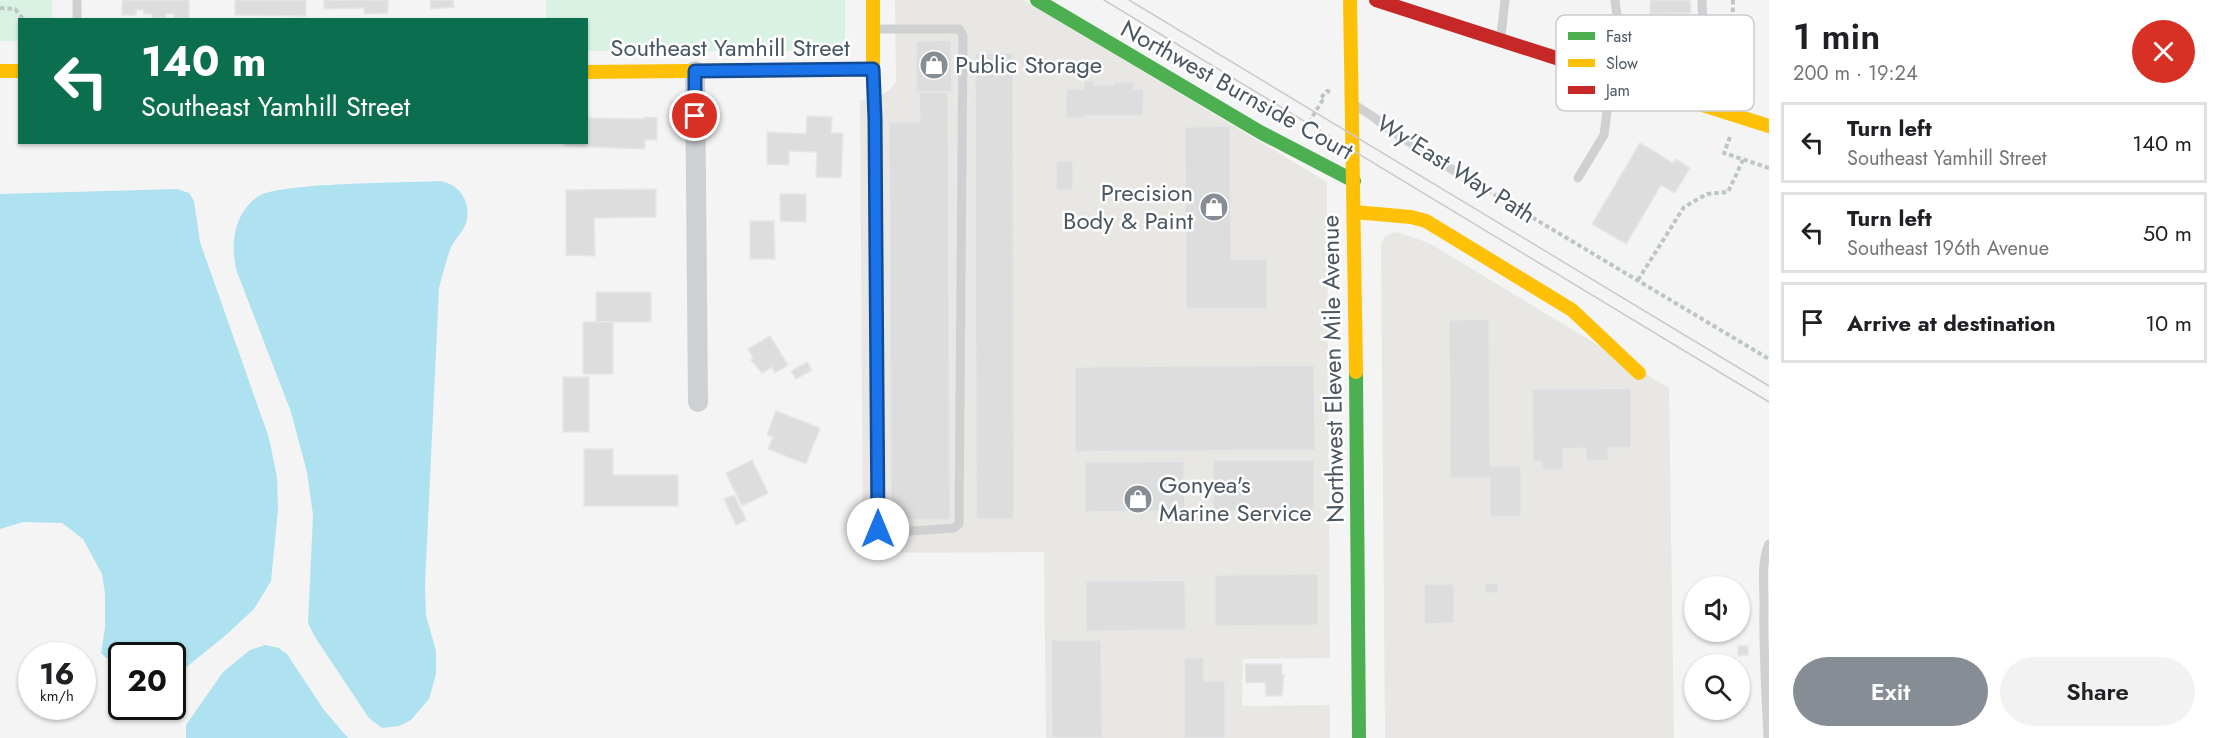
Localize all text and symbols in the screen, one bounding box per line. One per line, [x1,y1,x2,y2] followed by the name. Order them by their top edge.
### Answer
[1793,10,1880,62] text: 1 min
[1115,11,1360,168] street label: Northwest Burnside Court
[1556,15,1754,111] legend
[2132,20,2195,83] button: close
[1606,25,1632,48] text: Fast
[610,30,850,65] street label: Southeast Yamhill Street
[141,31,267,92] text: 140 m
[42,42,120,120] icon: left
[955,47,1102,82] place label: Public Storage
[918,49,950,81] shop icon: Public Storage
[1606,52,1638,75] text: Slow
[1793,59,1918,88] text: 200 m · 19:24
[1604,79,1630,102] text: Jam
[141,87,410,126] text: Southeast Yamhill Street
[669,90,720,141] pin
[678,99,711,132] icon: arrive
[1370,106,1542,231] street label: Wy'East Way Path
[1847,112,1932,144] text: Turn left
[1796,126,1829,159] icon: left
[2132,127,2192,159] text: 140 m
[1847,144,2047,173] text: Southeast Yamhill Street
[1063,175,1193,238] place label: Precision Body & Paint
[1198,191,1230,223] shop icon: Precision Body & Paint
[1847,202,1932,234] text: Turn left
[1312,215,1353,523] street label: Northwest Eleven Mile Avenue
[1796,216,1829,249] icon: left
[2143,217,2192,249] text: 50 m
[1847,234,2049,263] text: Southeast 196th Avenue
[1796,306,1829,339] icon: arrive
[1847,307,2056,339] text: Arrive at destination
[2145,307,2192,339] text: 10 m
[1159,467,1312,530] place label: Gonyea's Marine Service
[1122,483,1154,515] shop icon: Gonyea's Marine Service
[846,497,910,561] position arrow
[1684,576,1750,720] map controls
[1684,576,1750,642] button: sound
[108,642,186,720] speed limit sign: 20
[39,652,75,695] text: 16
[1684,654,1750,720] button: search
[1793,657,1988,726] button: Exit
[2000,657,2195,726] button: Share
[40,685,74,707] text: km/h

